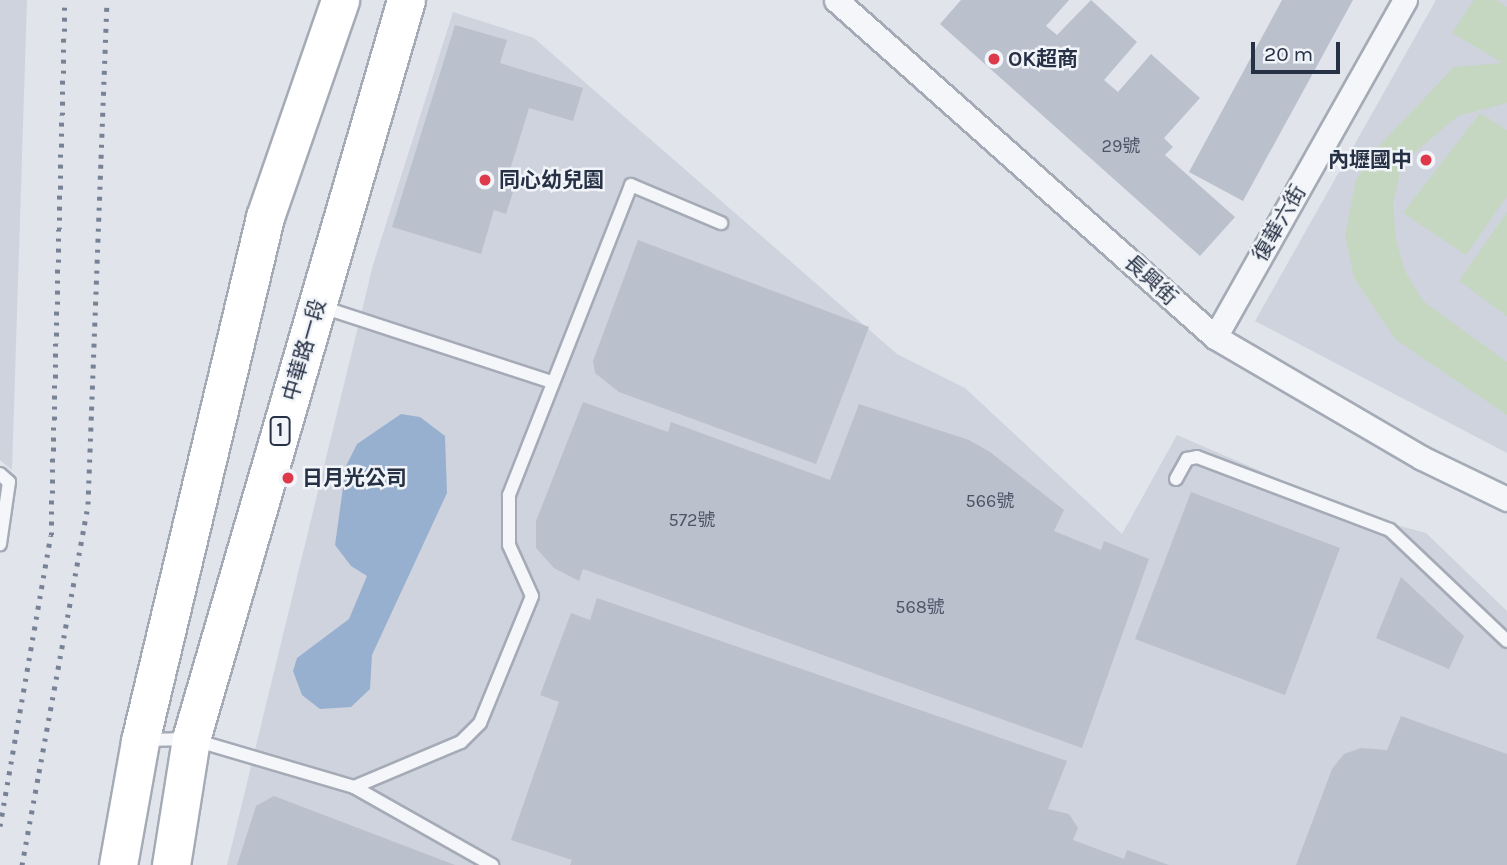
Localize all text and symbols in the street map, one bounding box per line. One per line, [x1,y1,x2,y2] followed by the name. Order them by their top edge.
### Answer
[1255,28,1344,72] scale bar
[1264,42,1313,66] text: 20 m
[1008,46,1078,72] place label: OK超商
[986,51,1002,67] marker: OK超商
[1102,135,1140,157] house number: 29號
[1328,147,1412,173] place label: 內壢國中
[1418,152,1434,168] marker: 內壢國中
[499,167,604,193] place label: 同心幼兒園
[477,172,493,188] marker: 同心幼兒園
[1247,180,1311,266] street label: 復華六街
[1119,250,1183,310] street label: 長興街
[277,296,331,404] street label: 中華路一段
[270,416,290,446] road number: 1
[302,465,407,491] place label: 日月光公司
[280,470,296,486] marker: 日月光公司
[966,490,1014,512] house number: 566號
[668,509,716,531] house number: 572號
[895,596,945,618] house number: 568號

